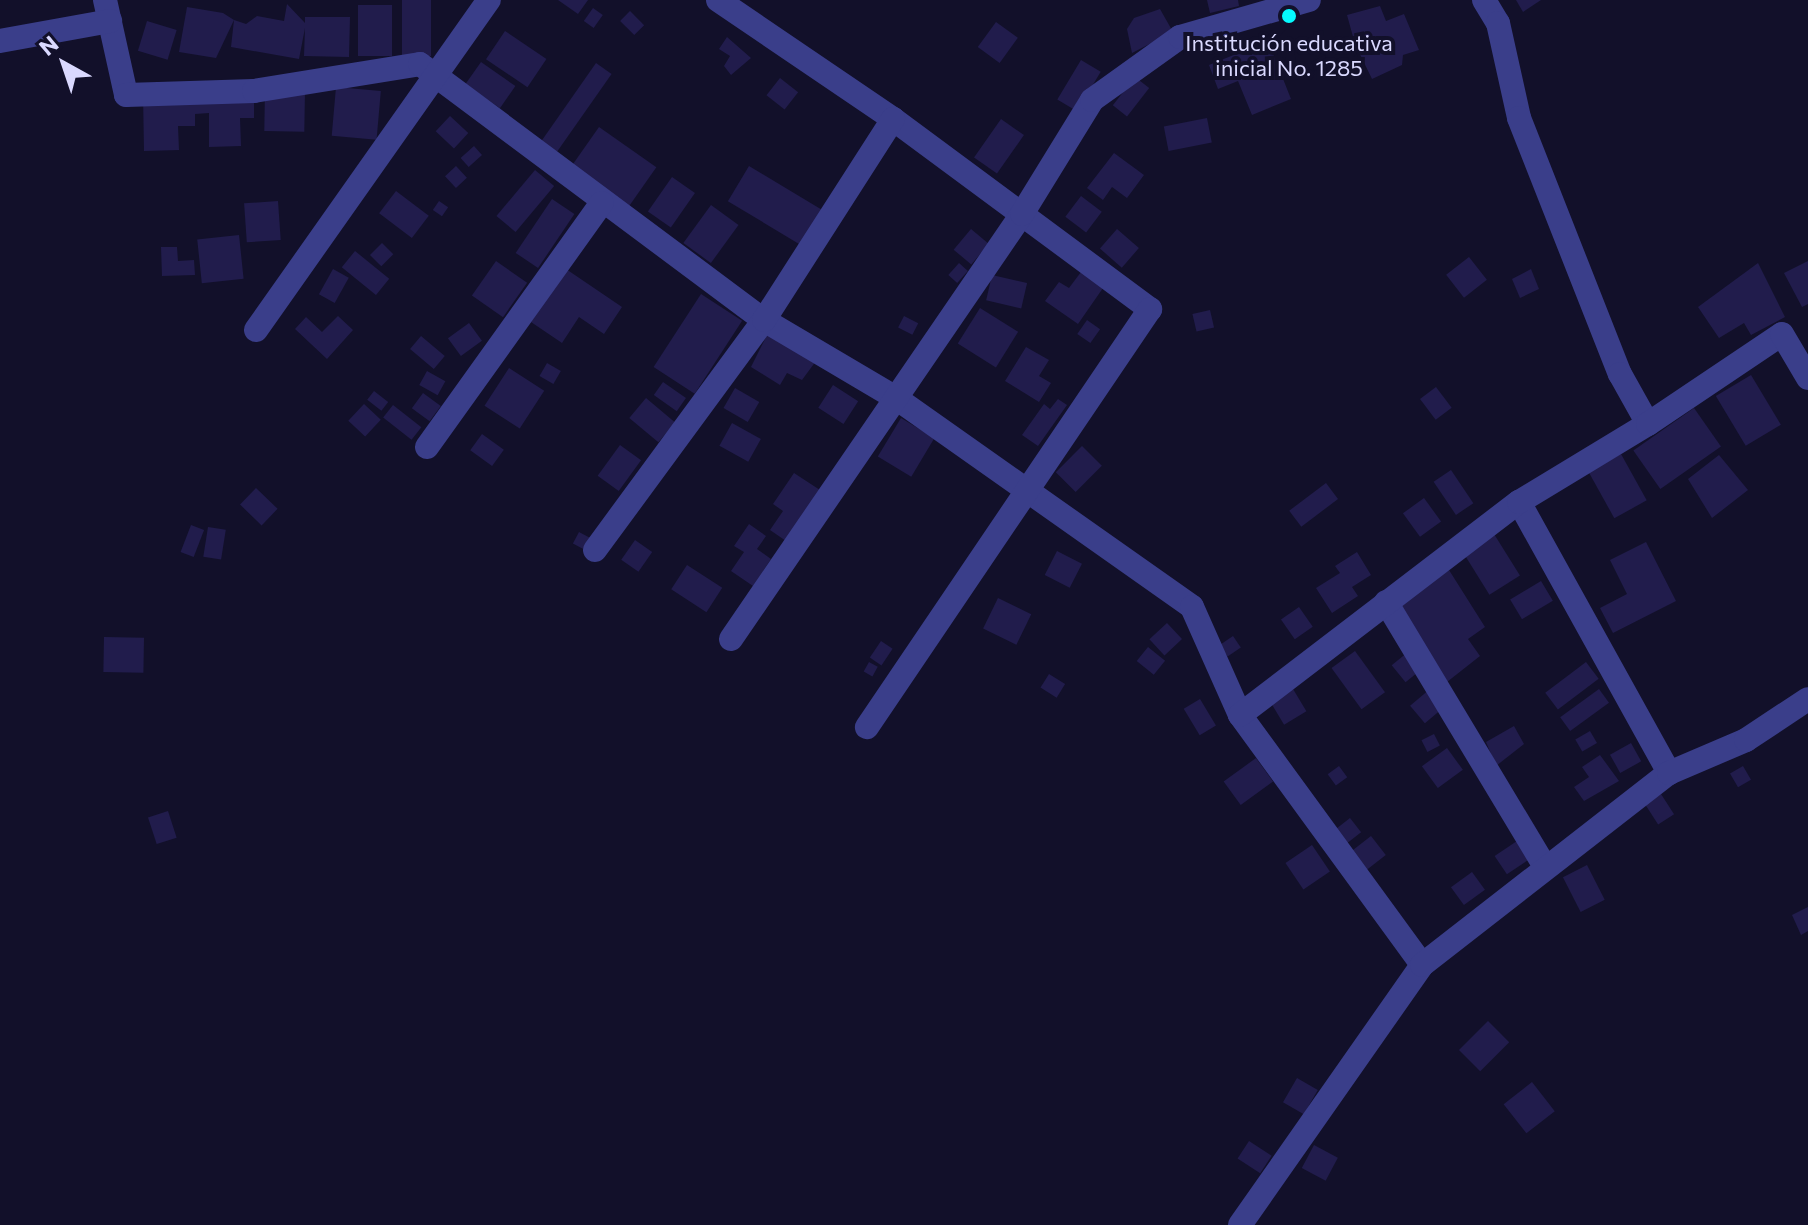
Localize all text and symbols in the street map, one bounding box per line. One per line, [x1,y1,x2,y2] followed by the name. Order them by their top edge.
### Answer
[1280,7,1298,25] marker: Institución educativa inicial No. 1285
[24,24,104,104] north arrow
[1185,29,1393,80] place label: Institución educativa inicial No. 1285
[33,30,63,61] text: N

